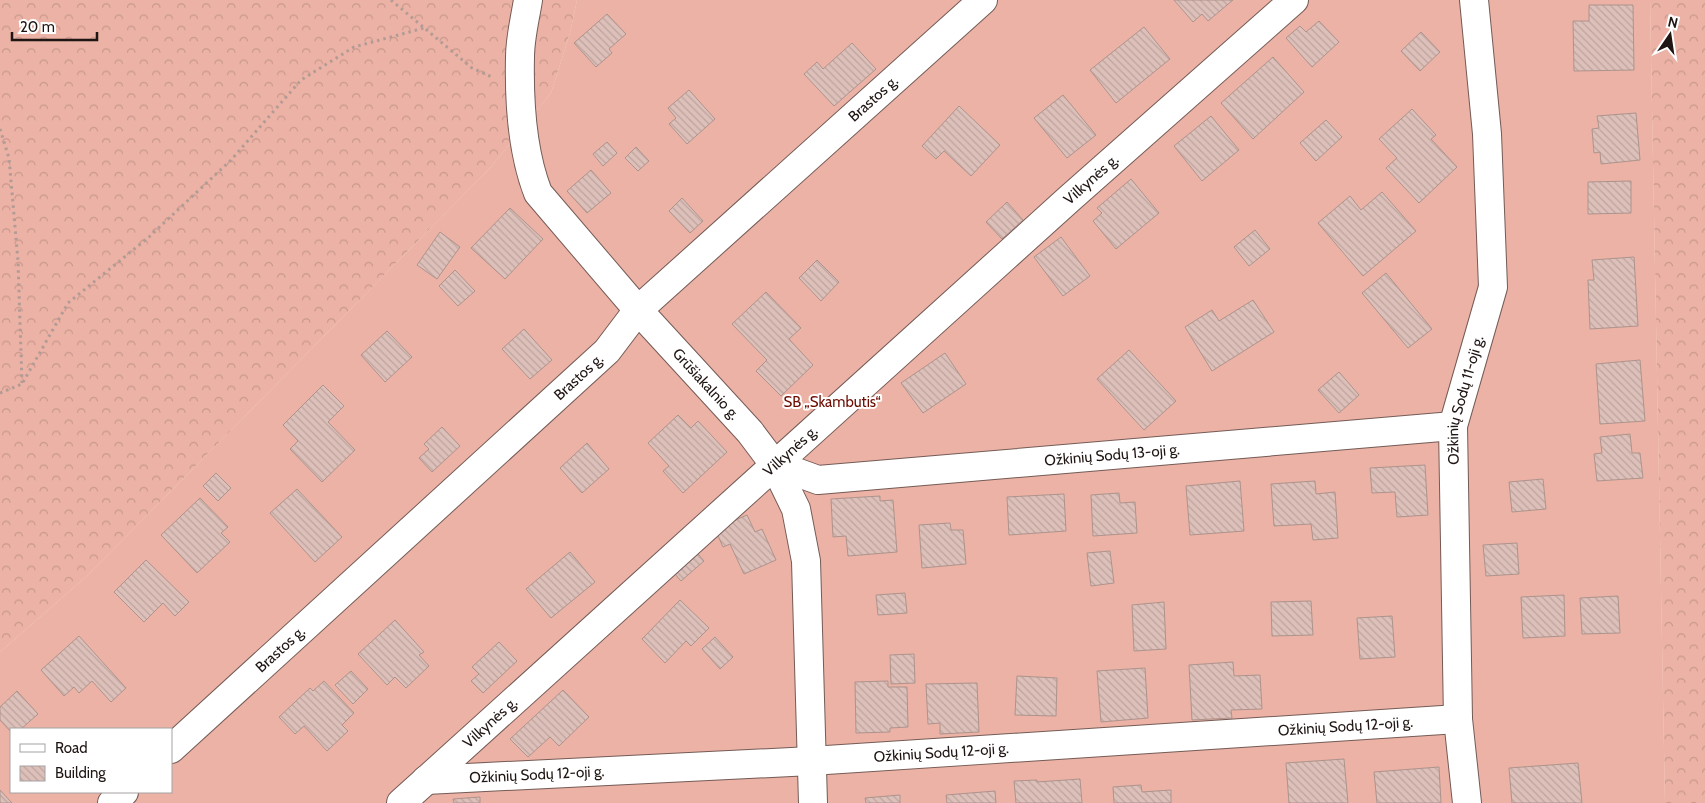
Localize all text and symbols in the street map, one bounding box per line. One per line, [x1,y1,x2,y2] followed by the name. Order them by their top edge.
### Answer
[12,10,98,42] scale bar
[1645,10,1695,60] north arrow
[1666,12,1680,32] text: N
[20,18,55,36] text: 20 m
[845,72,902,125] street label: Brastos g.
[1060,151,1122,208] street label: Vilkynės g.
[1444,333,1488,465] street label: Ožkinių Sodų 11-oji g.
[669,345,743,423] street label: Grūšiakalnio g.
[550,350,607,404] street label: Brastos g.
[783,393,881,411] park label: SB „Skambutis“
[759,422,821,480] street label: Vilkynės g.
[1044,440,1181,470] street label: Ožkinių Sodų 13-oji g.
[252,622,309,676] street label: Brastos g.
[459,693,521,752] street label: Vilkynės g.
[1277,713,1414,740] street label: Ožkinių Sodų 12-oji g.
[10,728,172,793] legend
[55,739,88,757] text: Road
[873,739,1009,766] street label: Ožkinių Sodų 12-oji g.
[469,762,605,787] street label: Ožkinių Sodų 12-oji g.
[55,764,106,782] text: Building

